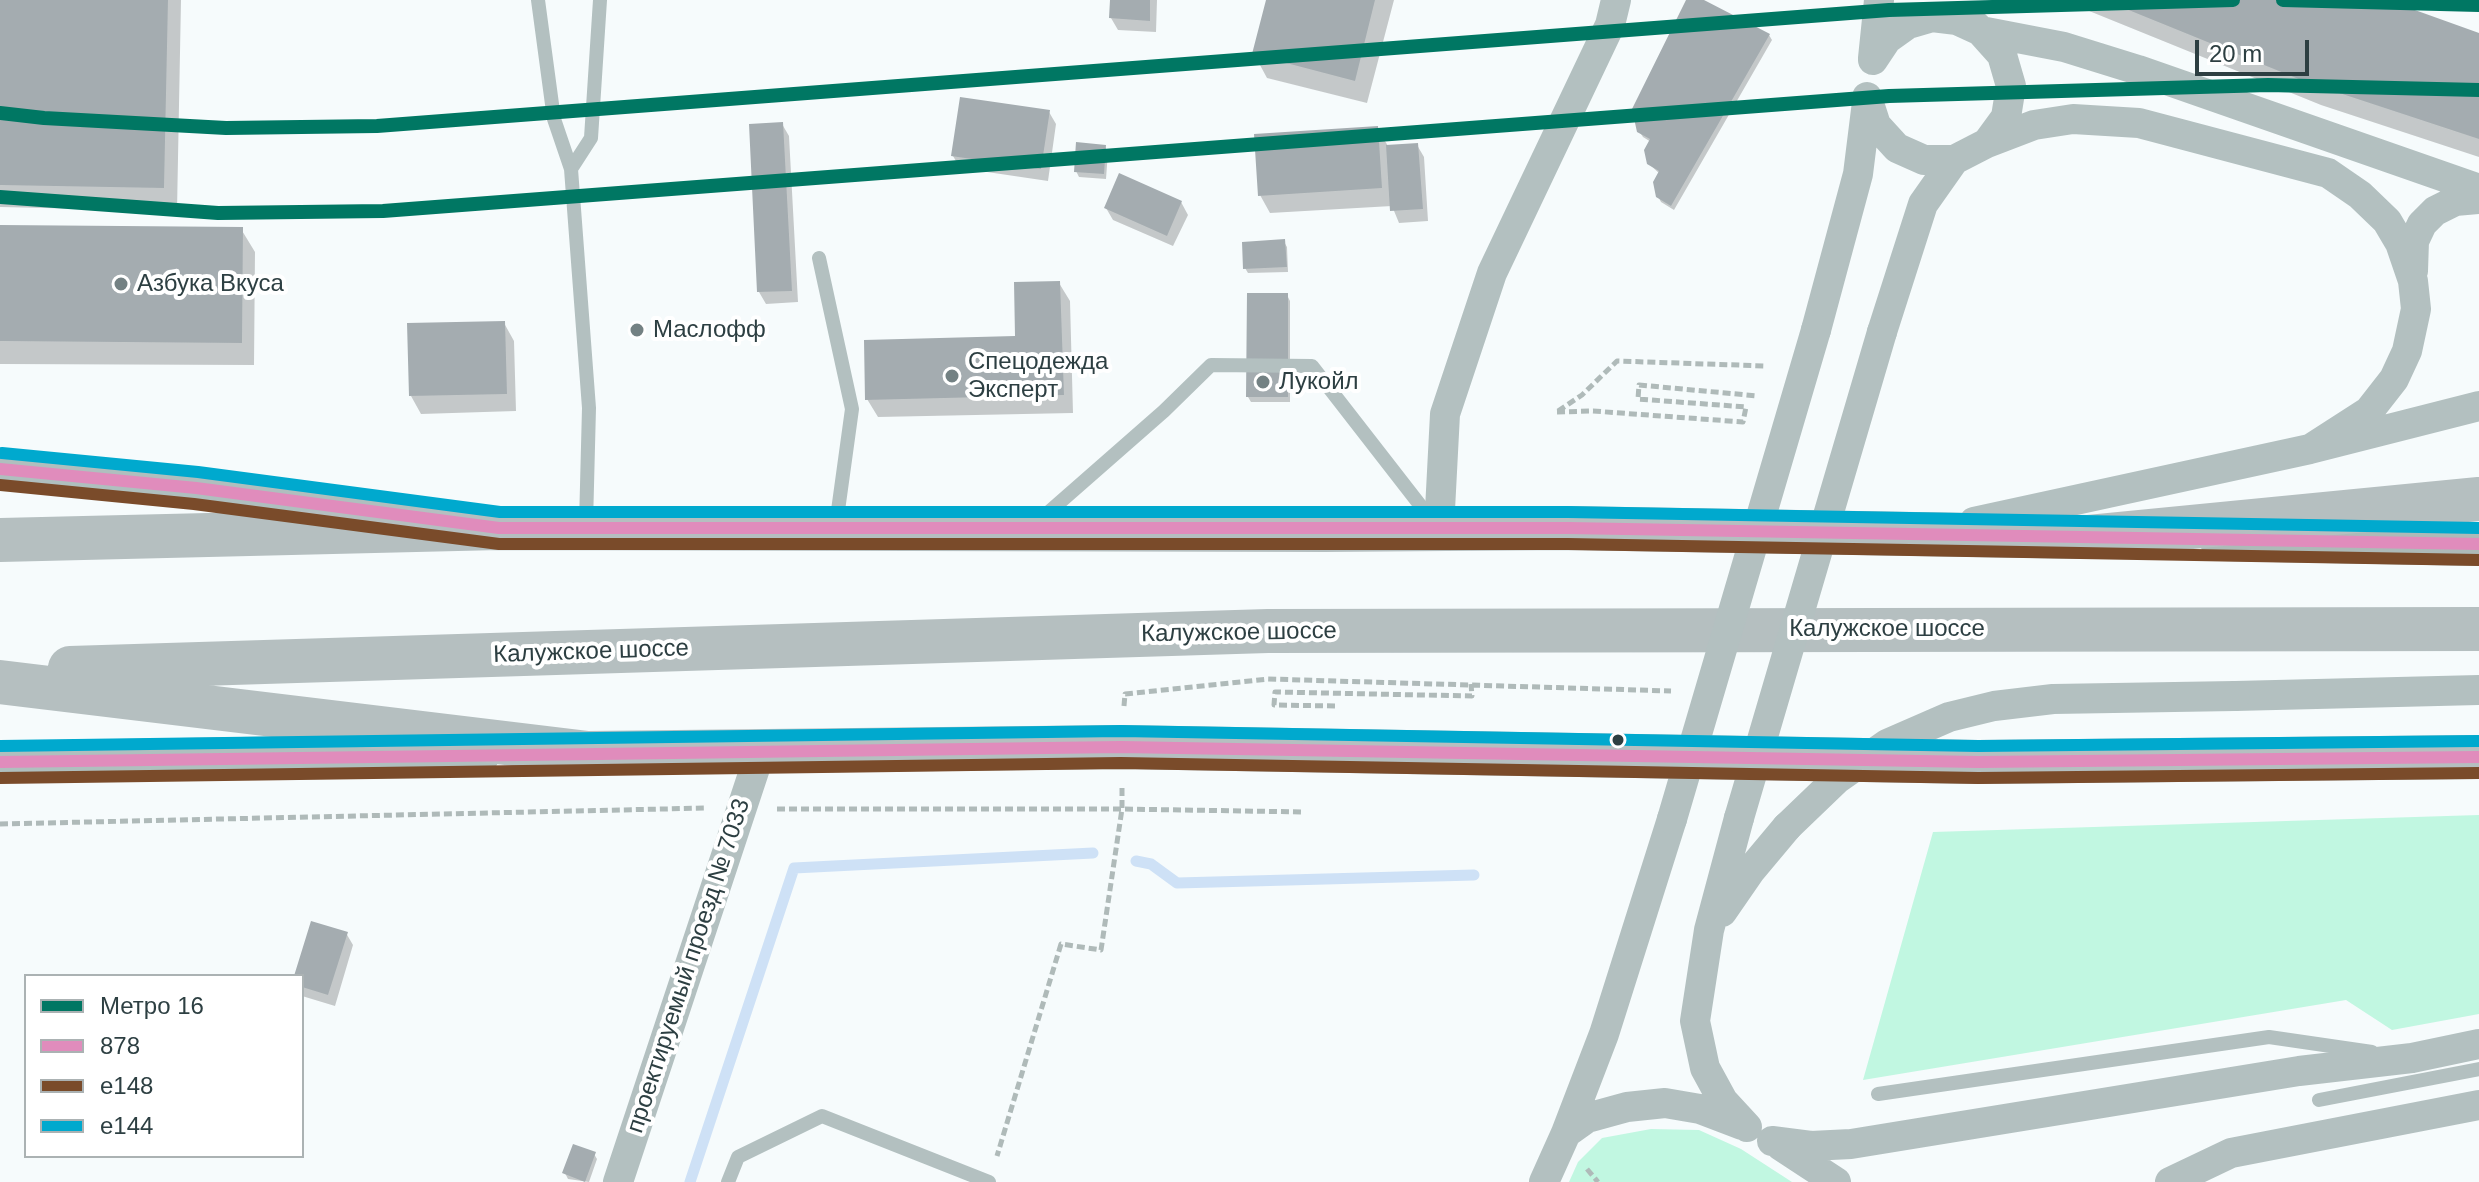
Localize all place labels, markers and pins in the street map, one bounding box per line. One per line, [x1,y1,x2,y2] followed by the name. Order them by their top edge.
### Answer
[137,270,284,298] place label: Азбука Вкуса
[112,275,130,293] marker: Азбука Вкуса
[653,316,766,344] place label: Маслофф
[628,321,646,339] marker: Маслофф
[968,348,1108,404] place label: Спецодежда Эксперт
[943,367,961,385] marker: Спецодежда Эксперт
[1279,368,1359,396] place label: Лукойл
[1254,373,1272,391] marker: Лукойл
[1610,732,1626,748] unlabelled marker

